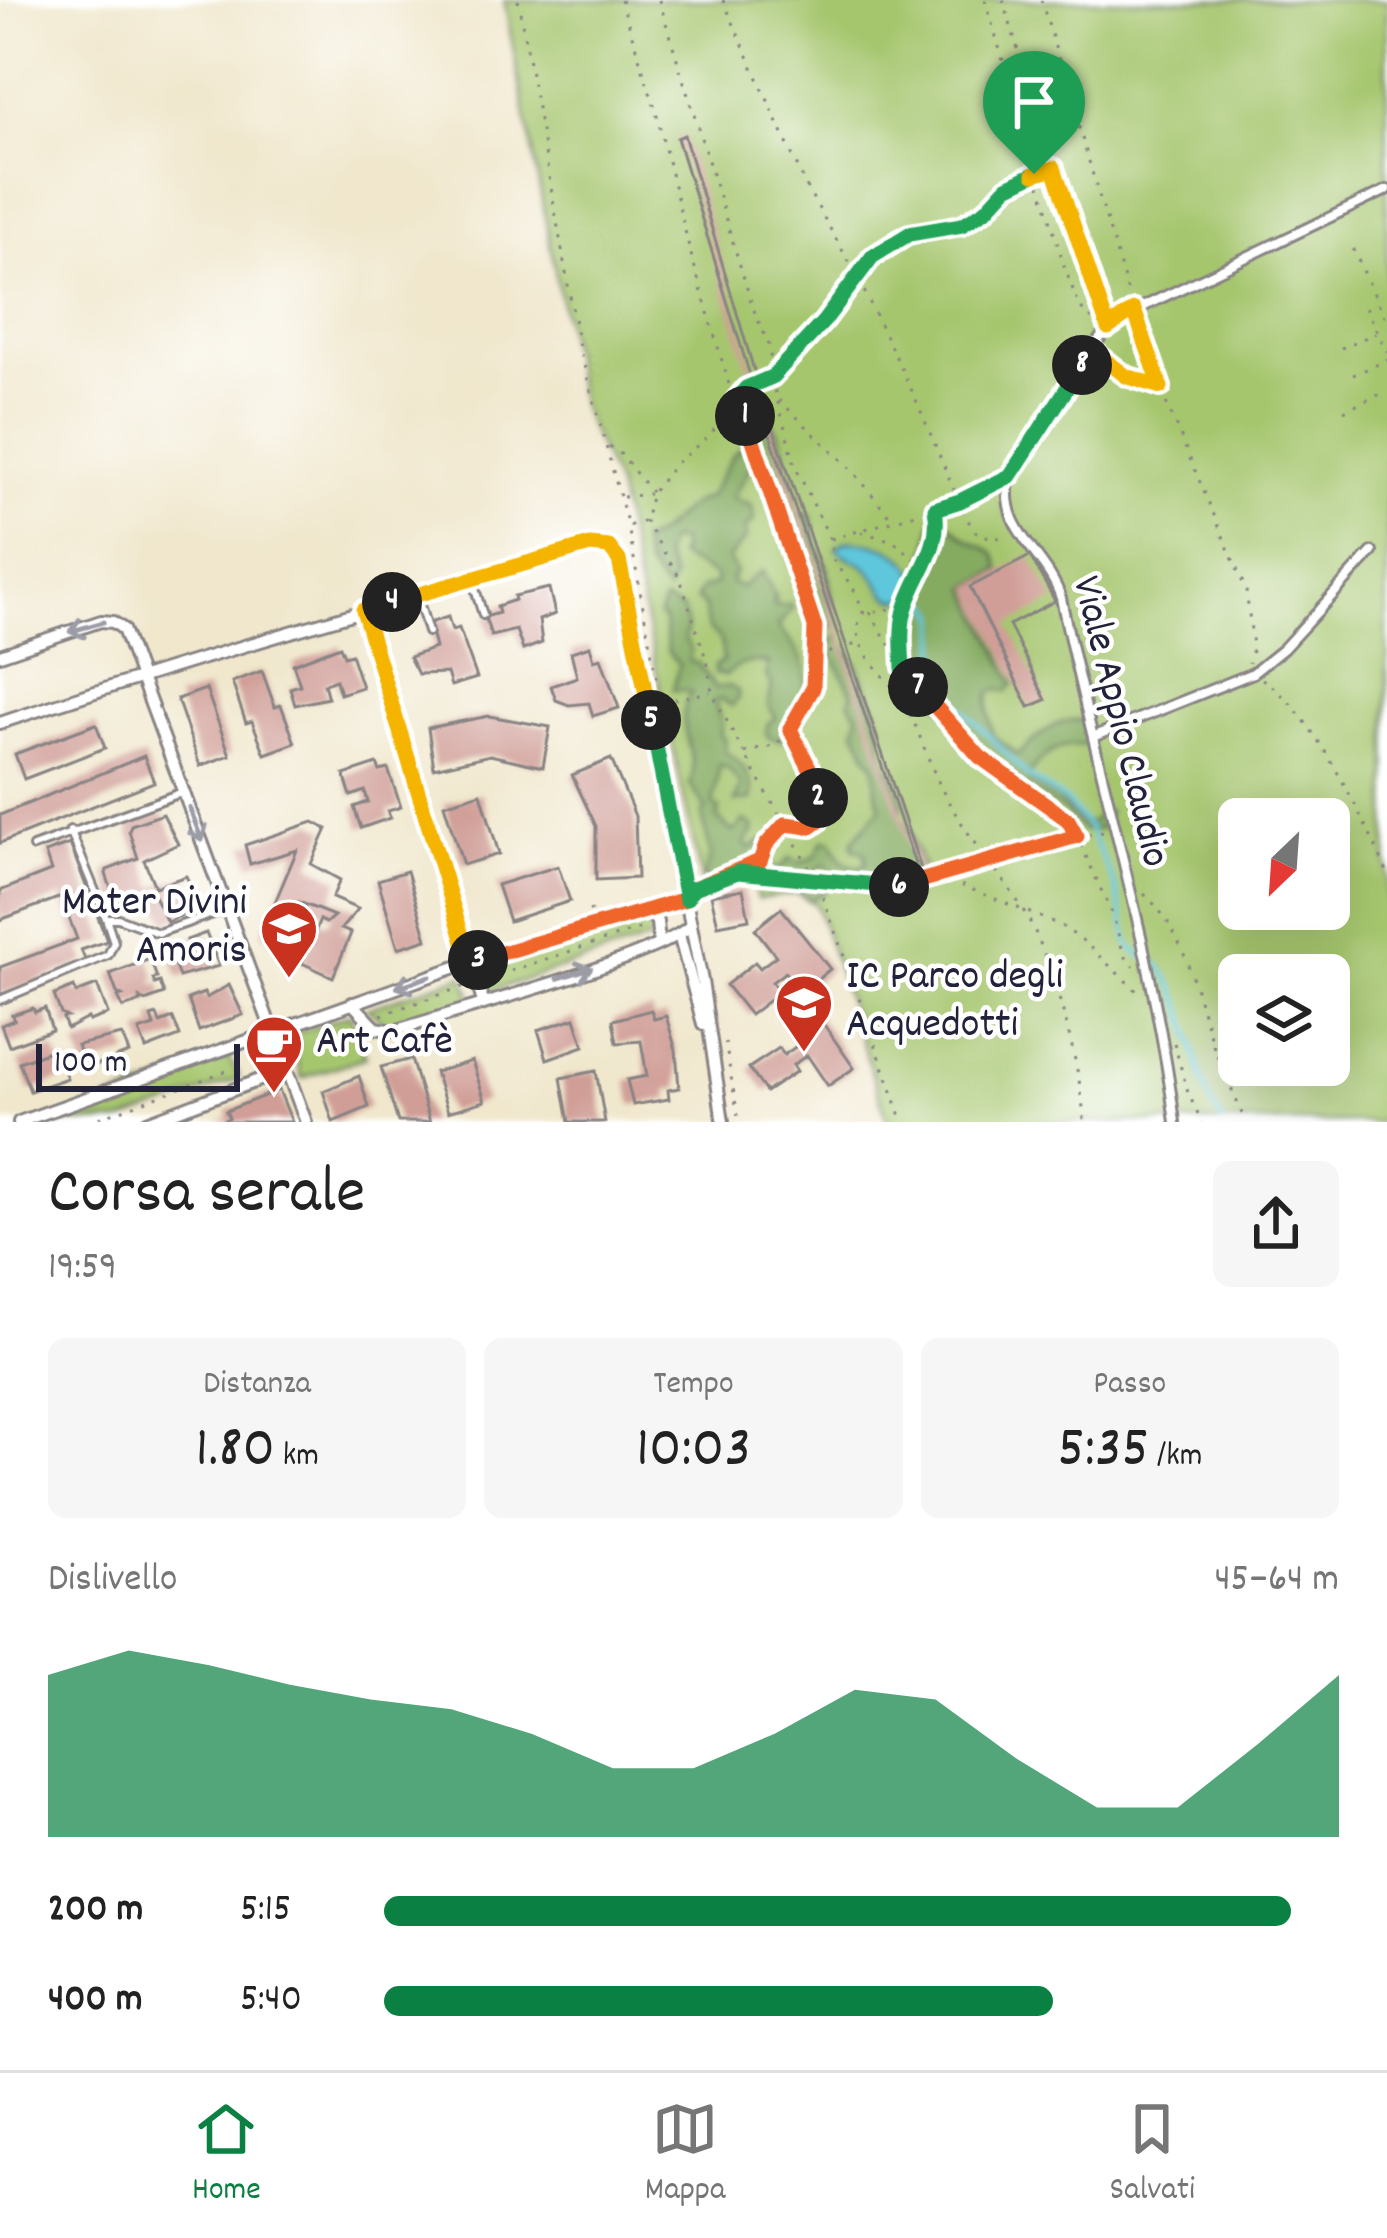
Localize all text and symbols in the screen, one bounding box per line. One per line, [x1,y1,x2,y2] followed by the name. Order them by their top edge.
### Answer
[983,51,1085,174] pin
[1001,69,1067,135] icon: arrive
[1052,335,1112,395] pin: 8
[1075,341,1089,388] text: 8
[715,386,775,446] pin: 1
[741,392,749,439] text: 1
[1053,570,1183,874] street label: Viale Appio Claudio
[362,572,422,632] pin: 4
[385,578,399,625] text: 4
[68,617,106,639] one-way arrow
[888,657,948,717] pin: 7
[912,663,924,710] text: 7
[621,690,681,750] pin: 5
[643,696,659,743] text: 5
[788,768,848,828] pin: 2
[811,774,825,821] text: 2
[1218,798,1350,930] north arrow
[1218,798,1350,1086] map controls
[186,806,208,843] one-way arrow
[869,857,929,917] pin: 6
[891,863,907,910] text: 6
[62,875,247,983] place label: Mater Divini Amoris
[258,898,320,980] school or university icon: Mater Divini Amoris
[448,930,508,990] pin: 3
[471,936,485,983] text: 3
[846,949,1063,1057] place label: IC Parco degli Acquedotti
[1218,954,1350,1086] button: layers
[555,961,593,983] one-way arrow
[773,972,835,1054] school or university icon: IC Parco degli Acquedotti
[395,973,432,994] one-way arrow
[243,1013,305,1095] cafe icon: Art Cafè
[316,1014,453,1074] place label: Art Cafè
[36,1038,240,1091] scale bar
[54,1041,127,1088] text: 100 m
[48,1150,365,1244] text: Corsa serale
[1213,1161,1339,1287] button: share
[48,1242,117,1297] text: 19:59
[203,1362,311,1409] text: Distanza
[653,1362,734,1409] text: Tempo
[1093,1362,1166,1409] text: Passo
[195,1409,275,1495] text: 1.80
[636,1409,751,1495] text: 10:03
[1057,1409,1149,1495] text: 5:35
[275,1434,319,1481] text: km
[1149,1434,1203,1481] text: /km
[48,1554,177,1609] text: Dislivello
[1214,1554,1339,1609] text: 45–64 m
[48,1884,143,1939] text: 200 m
[240,1884,291,1939] text: 5:15
[48,1974,142,2029] text: 400 m
[240,1974,302,2029] text: 5:40
[192,2096,261,2215] tab: Home
[645,2096,726,2215] tab: Mappa
[1110,2096,1195,2215] tab: Salvati

